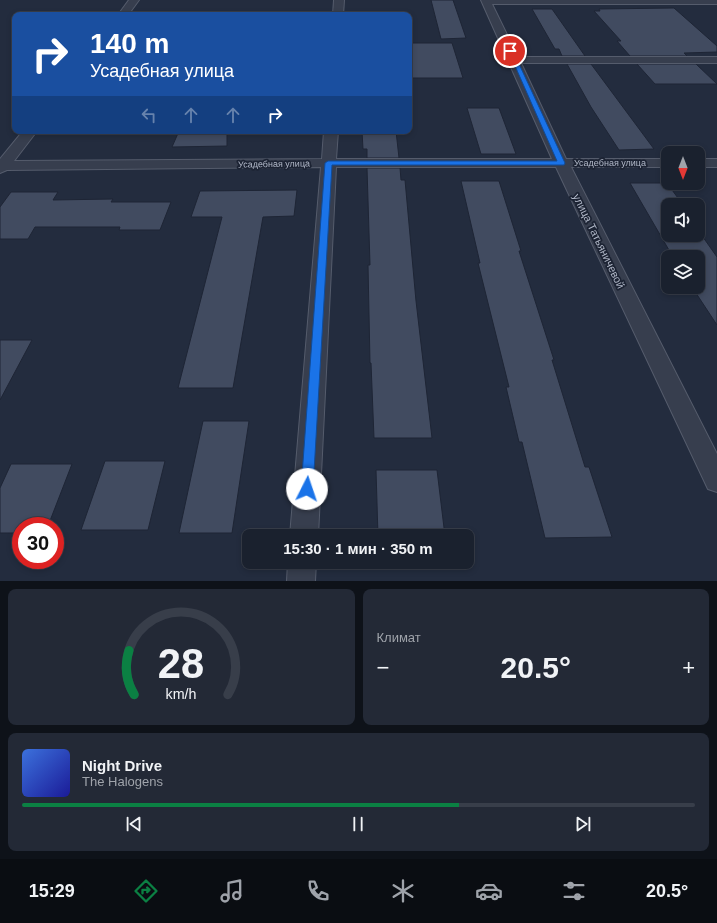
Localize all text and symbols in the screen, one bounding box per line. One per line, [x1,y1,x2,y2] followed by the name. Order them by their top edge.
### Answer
[24,28,76,80] icon: right
[90,28,169,59] text: 140 m
[493,34,527,68] pin
[499,40,521,62] icon: arrive
[90,61,234,81] text: Усадебная улица
[138,104,160,126] icon: left
[180,104,202,126] icon: ahead
[222,104,244,126] icon: ahead
[264,104,286,126] icon: right
[661,146,705,190] north arrow
[661,146,705,294] map controls
[238,158,310,170] street label: Усадебная улица
[574,158,646,168] street label: Усадебная улица
[571,192,627,290] street label: улица Татьяничевой
[661,198,705,242] button: sound
[661,250,705,294] button: layers
[286,468,328,510] position arrow
[12,517,64,569] speed limit sign: 30
[283,540,433,557] text: 15:30 · 1 мин · 350 m
[377,630,421,645] text: Климат
[158,640,204,687] text: 28
[501,651,571,684] text: 20.5°
[377,655,389,680] text: −
[682,655,695,680] text: +
[166,686,197,702] text: km/h
[82,757,162,774] text: Night Drive
[82,774,163,789] text: The Halogens
[123,813,145,835] icon: previous
[347,813,369,835] icon: pause
[572,813,594,835] icon: next
[132,877,160,905] icon: directions
[218,877,246,905] icon: music
[304,877,332,905] icon: phone
[389,877,417,905] icon: climate
[475,877,503,905] icon: car
[560,877,588,905] icon: filters
[29,881,75,901] text: 15:29
[646,881,688,901] text: 20.5°

